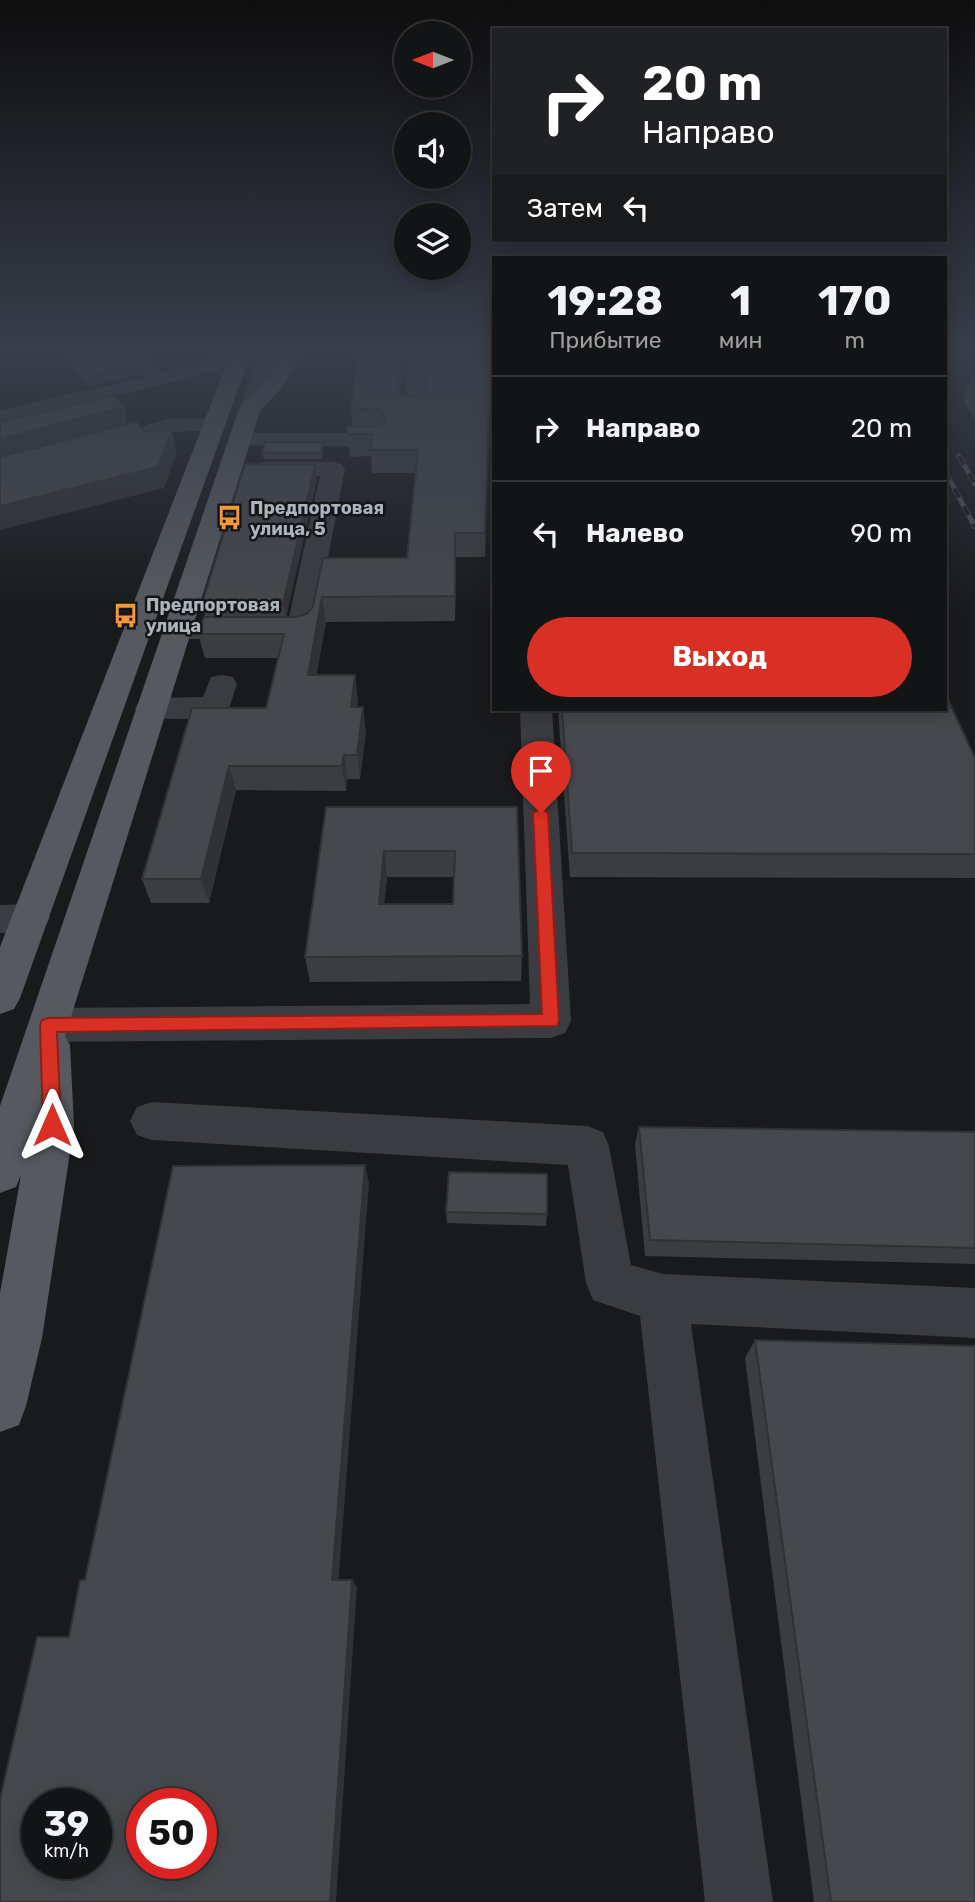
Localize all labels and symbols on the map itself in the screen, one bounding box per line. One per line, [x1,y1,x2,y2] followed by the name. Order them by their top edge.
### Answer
[394,21,471,98] north arrow
[250,497,384,540] place label: Предпортовая улица, 5
[216,504,244,532] bus stop icon: Предпортовая улица, 5
[146,594,280,637] place label: Предпортовая улица
[112,601,140,629] bus stop icon: Предпортовая улица
[511,741,571,813] pin
[15,1088,89,1162] position arrow
[126,1788,217,1879] speed limit sign: 50

